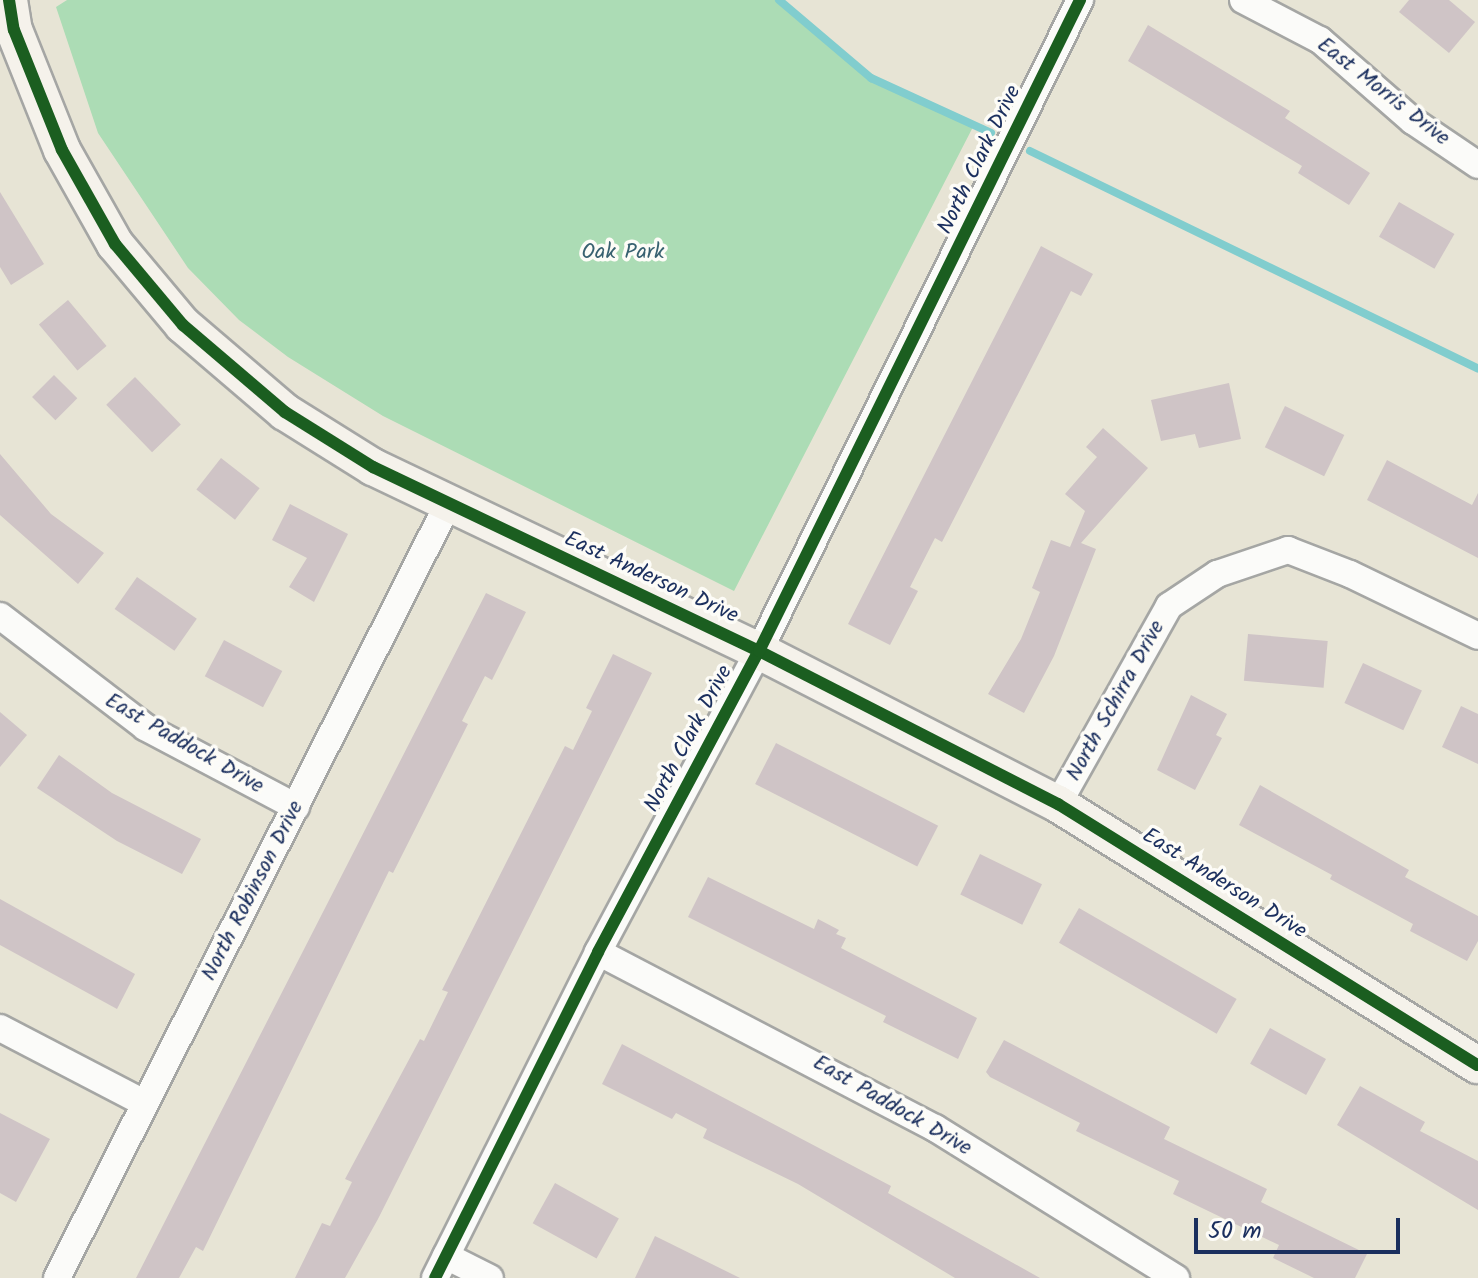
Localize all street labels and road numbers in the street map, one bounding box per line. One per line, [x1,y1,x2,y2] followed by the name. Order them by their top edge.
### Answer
[1311,32,1455,152] street label: East Morris Drive
[933,81,1027,239] street label: North Clark Drive
[560,526,742,630] street label: East Anderson Drive
[1061,616,1171,786] street label: North Schirra Drive
[639,661,739,817] street label: North Clark Drive
[100,688,268,800] street label: East Paddock Drive
[196,797,310,985] street label: North Robinson Drive
[1137,823,1311,945] street label: East Anderson Drive
[808,1050,976,1162] street label: East Paddock Drive

